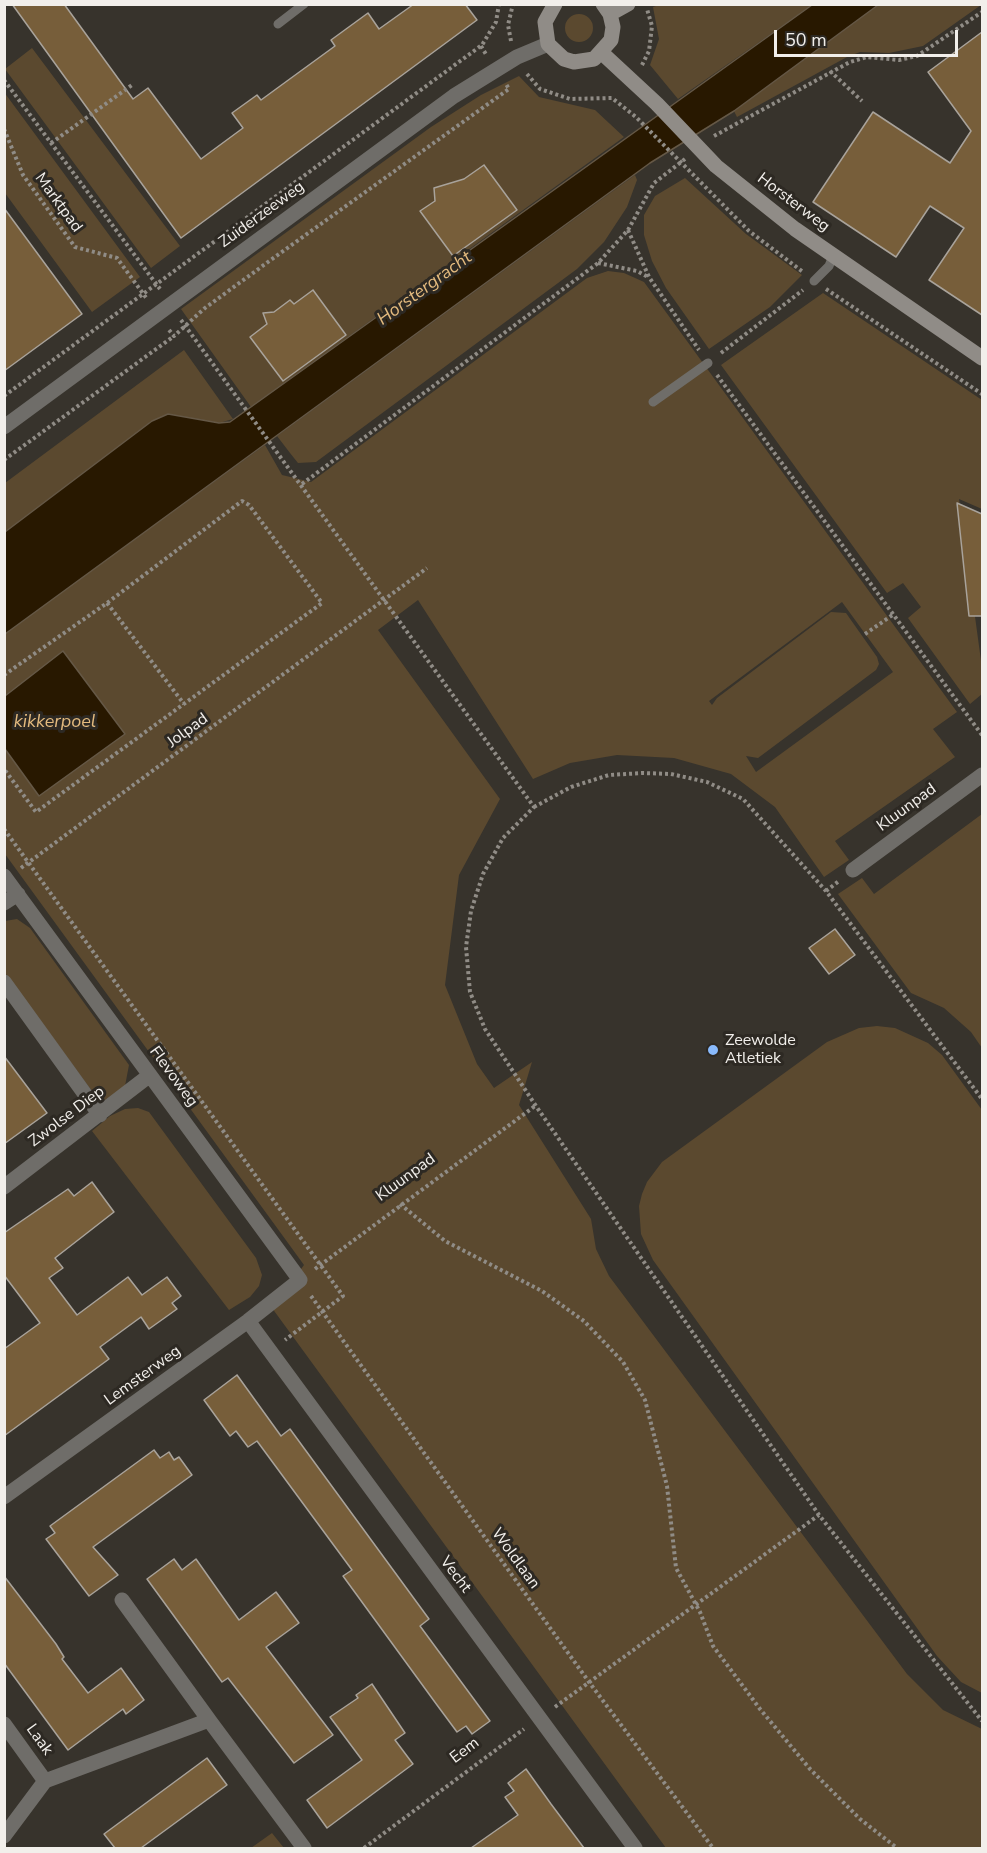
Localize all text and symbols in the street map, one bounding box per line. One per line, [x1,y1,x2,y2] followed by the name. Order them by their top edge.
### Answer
[777,18,962,56] scale bar
[785,28,827,52] text: 50 m
[30,170,86,236] street label: Marktpad
[753,170,833,236] street label: Horsterweg
[216,178,308,252] street label: Zuiderzeeweg
[373,247,477,331] water label: Horstergracht
[164,710,212,752] street label: Jolpad
[14,712,96,734] water label: kikkerpoel
[873,780,941,836] street label: Kluunpad
[725,1031,796,1069] place label: Zeewolde Atletiek
[145,1043,201,1111] street label: Flevoweg
[706,1043,720,1057] marker: Zeewolde Atletiek
[25,1082,109,1152] street label: Zwolse Diep
[372,1150,440,1206] street label: Kluunpad
[101,1342,185,1410] street label: Lemsterweg
[487,1525,543,1593] street label: Woldlaan
[435,1553,475,1597] street label: Vecht
[21,1721,57,1759] street label: Laak
[447,1734,483,1768] street label: Eem

